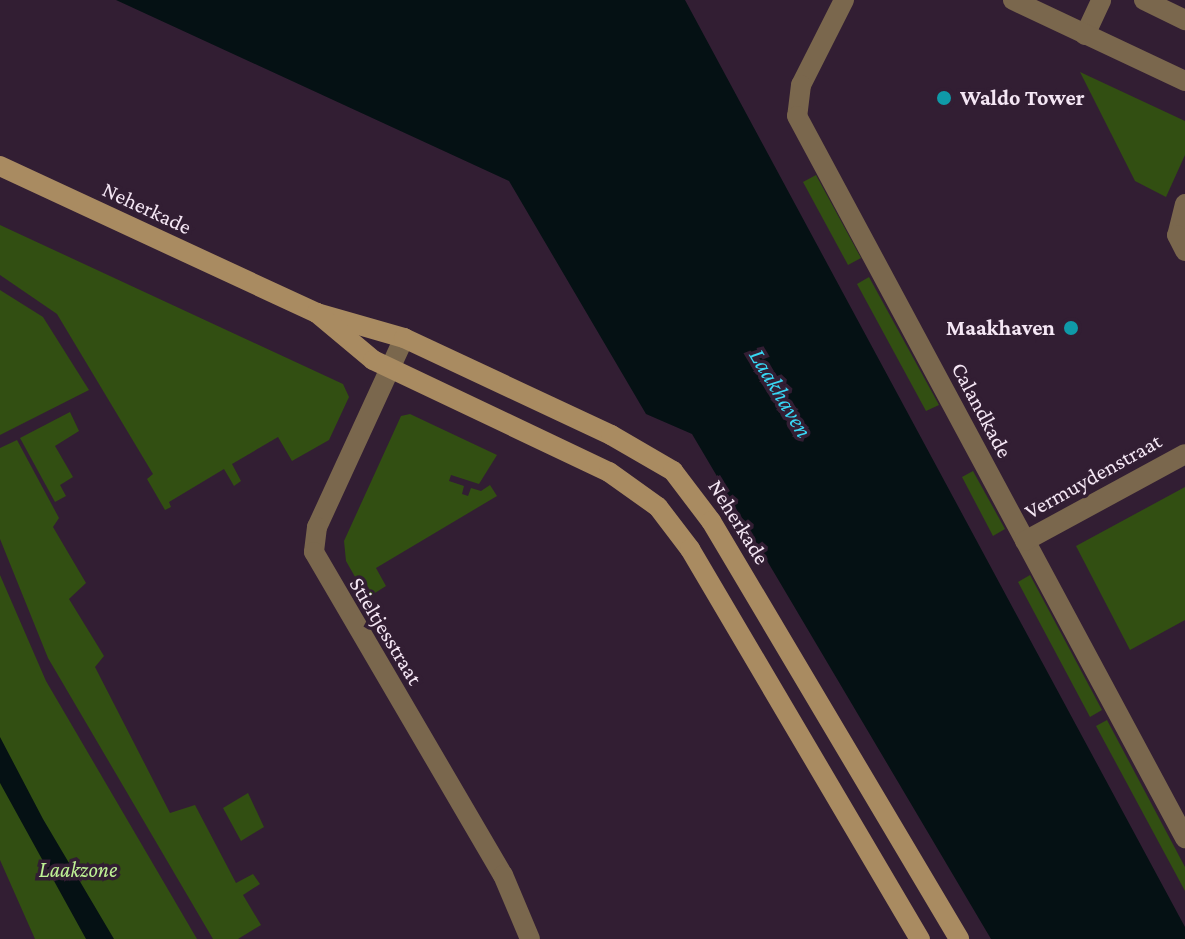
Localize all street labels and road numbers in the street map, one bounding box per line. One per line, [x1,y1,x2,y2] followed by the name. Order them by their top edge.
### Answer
[98,176,196,240] street label: Neherkade
[946,358,1018,462] street label: Calandkade
[1020,428,1166,524] street label: Vermuydenstraat
[703,475,775,569] street label: Neherkade
[344,572,428,690] street label: Stieltjesstraat

